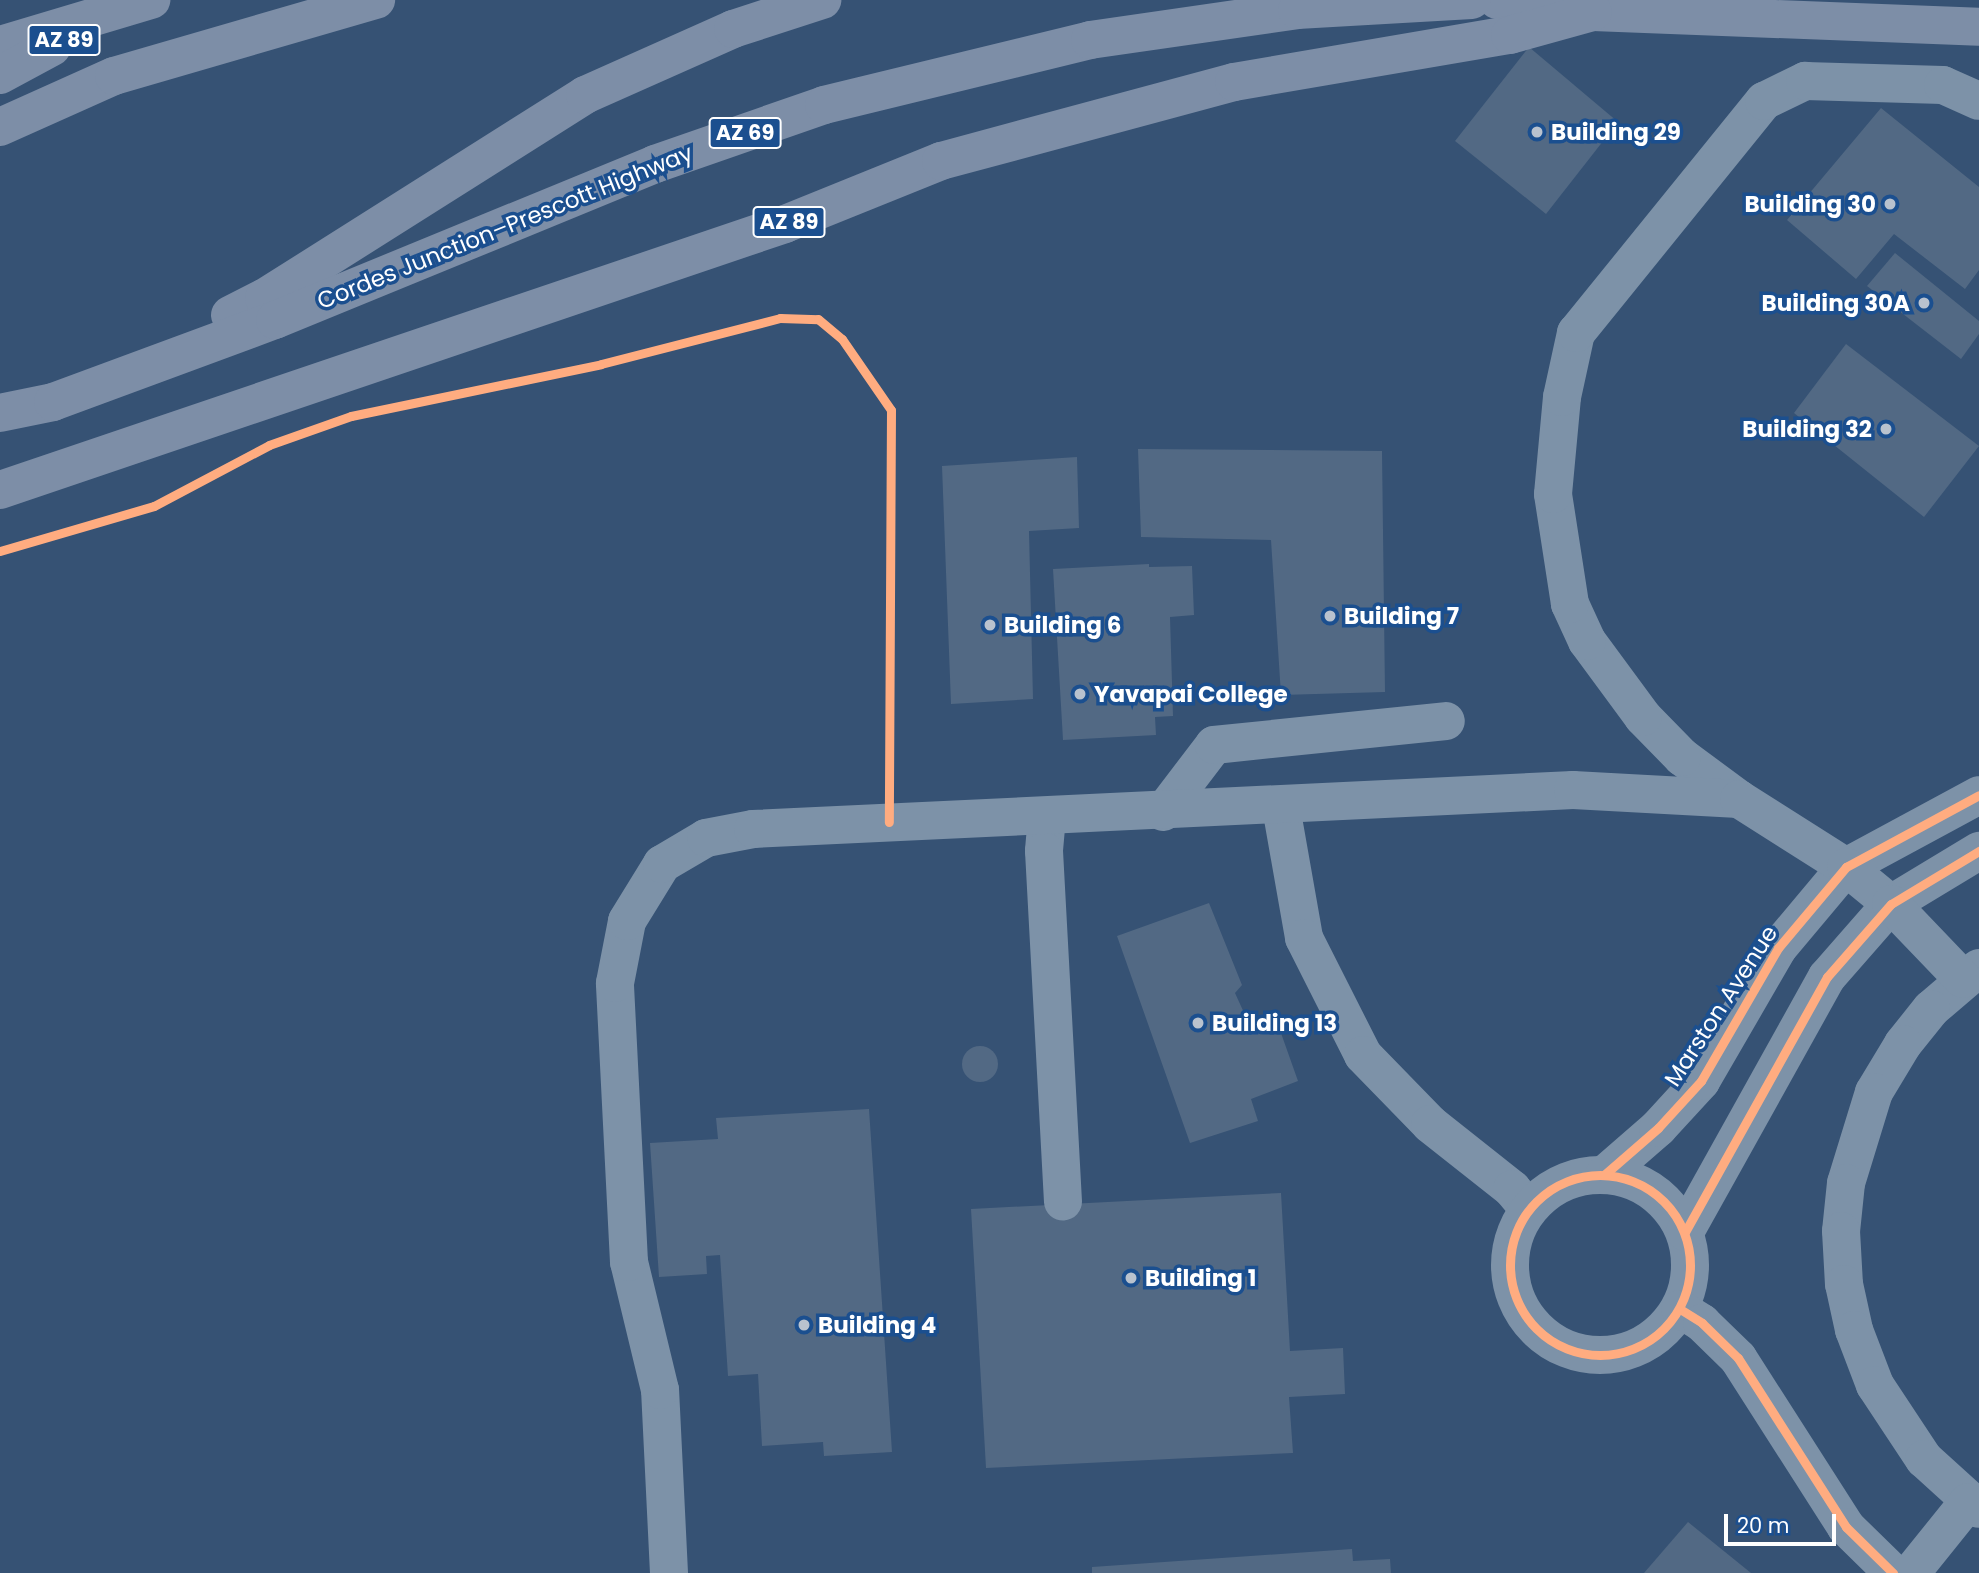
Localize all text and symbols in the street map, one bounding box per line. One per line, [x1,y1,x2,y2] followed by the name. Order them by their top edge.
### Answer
[27,22,101,58] road number: AZ 89
[708,116,782,150] road number: AZ 69
[1551,118,1681,146] place label: Building 29
[1529,124,1545,140] marker: Building 29
[313,139,697,315] street label: Cordes Junction–Prescott Highway
[1744,190,1876,218] place label: Building 30
[1882,196,1898,212] marker: Building 30
[752,204,826,240] road number: AZ 89
[1762,289,1910,317] place label: Building 30A
[1916,295,1932,311] marker: Building 30A
[1742,415,1872,443] place label: Building 32
[1878,421,1894,437] marker: Building 32
[1344,602,1459,630] place label: Building 7
[1322,608,1338,624] marker: Building 7
[1004,611,1121,639] place label: Building 6
[982,617,998,633] marker: Building 6
[1094,680,1288,708] place label: Yavapai College
[1072,686,1088,702] marker: Yavapai College
[1659,920,1783,1092] street label: Marston Avenue
[1212,1009,1337,1037] place label: Building 13
[1190,1015,1206,1031] marker: Building 13
[1145,1264,1256,1292] place label: Building 1
[1123,1270,1139,1286] marker: Building 1
[818,1311,936,1339] place label: Building 4
[796,1317,812,1333] marker: Building 4
[1727,1500,1839,1544] scale bar
[1737,1511,1790,1540] text: 20 m

